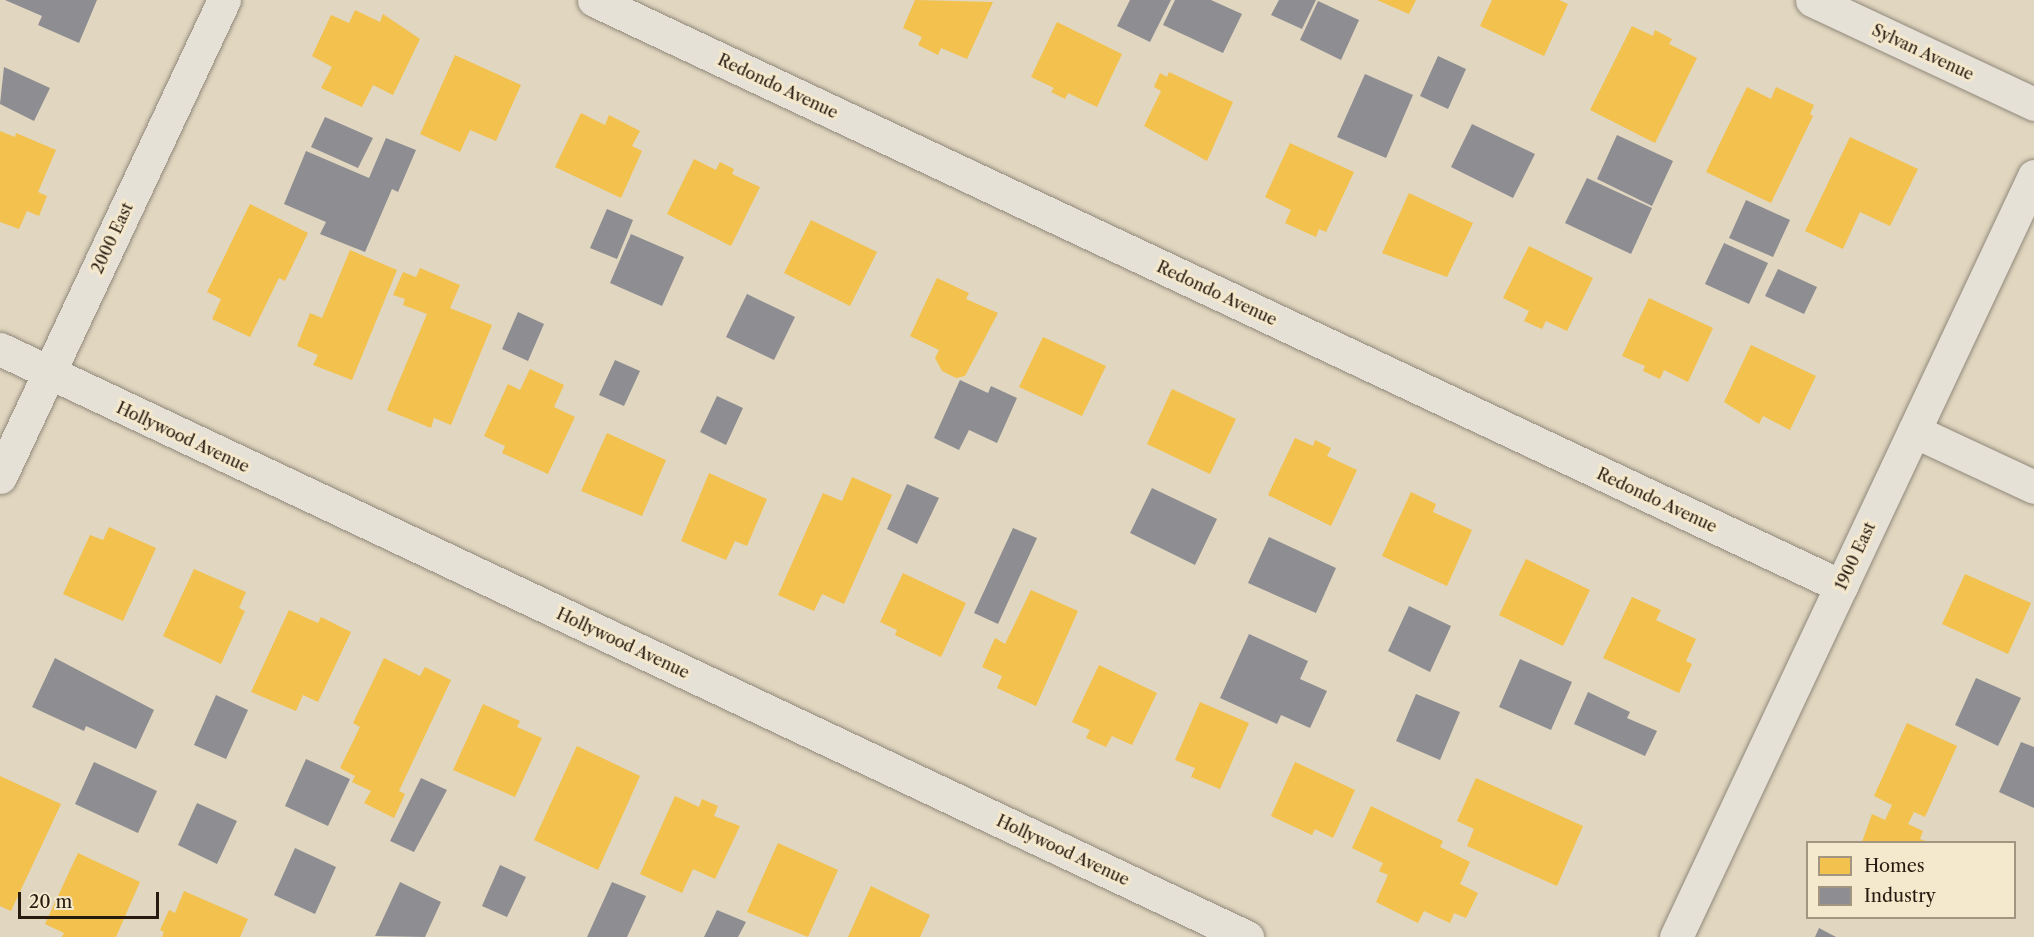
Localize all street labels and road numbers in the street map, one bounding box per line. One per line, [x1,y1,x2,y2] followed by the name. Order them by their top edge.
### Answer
[1869,20,1977,84] street label: Sylvan Avenue
[715,50,841,122] street label: Redondo Avenue
[87,200,137,276] street label: 2000 East
[1154,257,1280,329] street label: Redondo Avenue
[113,398,253,476] street label: Hollywood Avenue
[1594,464,1720,536] street label: Redondo Avenue
[1831,519,1879,593] street label: 1900 East
[553,604,693,682] street label: Hollywood Avenue
[993,811,1133,889] street label: Hollywood Avenue

